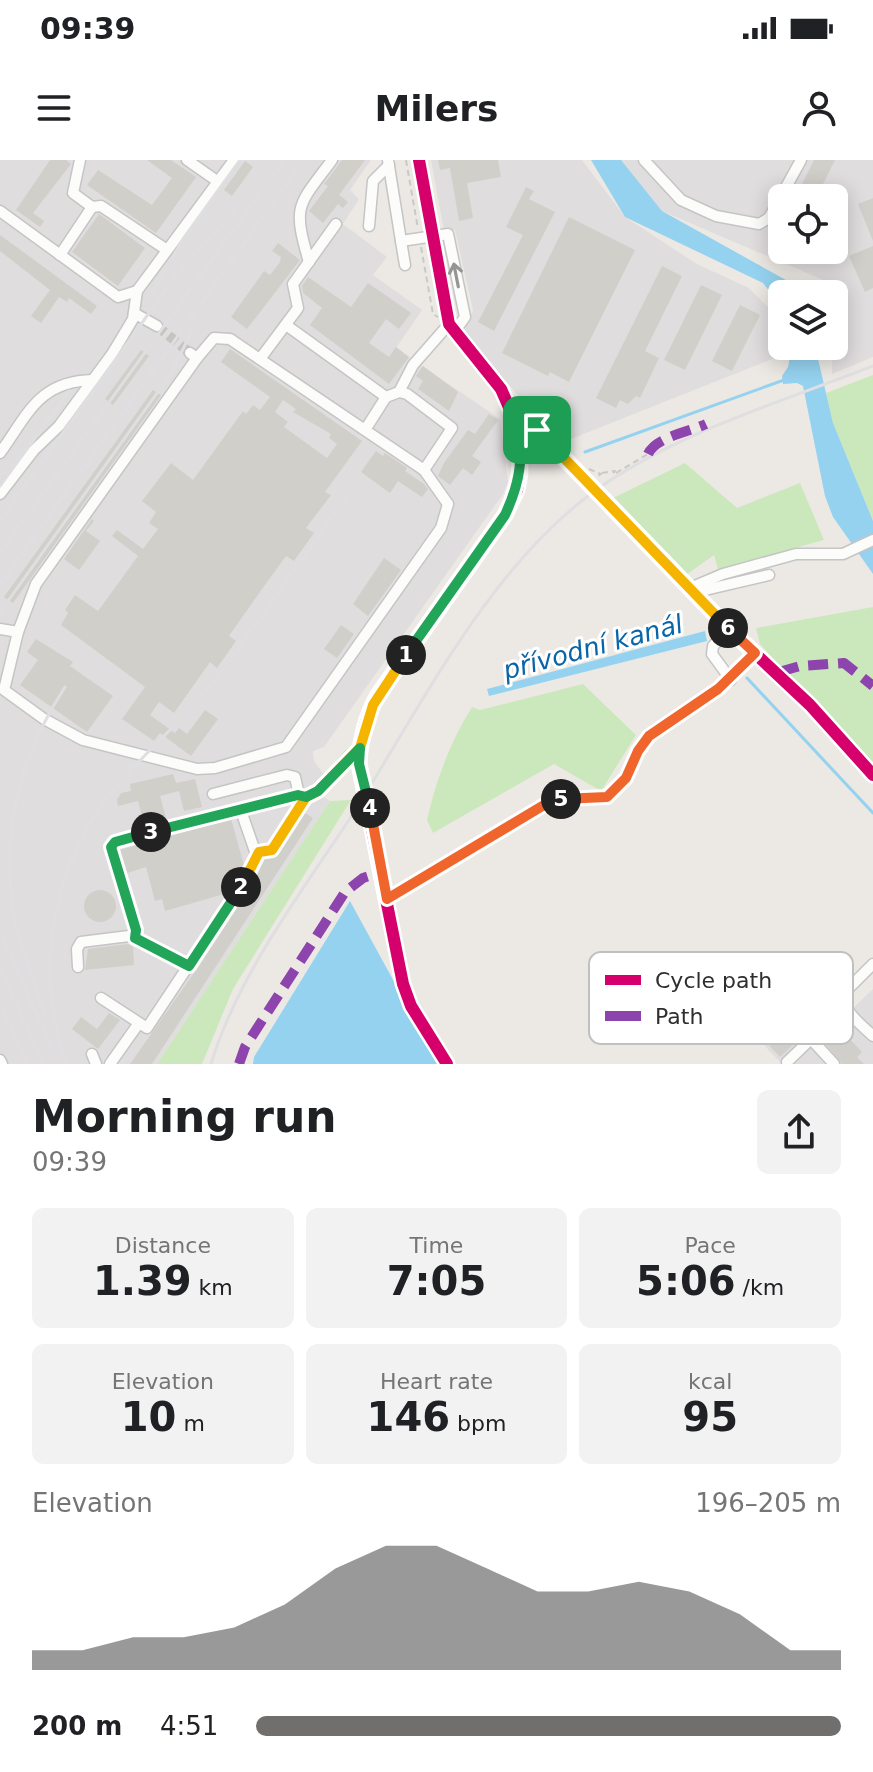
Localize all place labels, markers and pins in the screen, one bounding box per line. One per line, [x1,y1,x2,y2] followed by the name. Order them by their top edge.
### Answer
[503,396,571,464] pin
[708,608,748,648] pin: 6
[386,635,426,675] pin: 1
[541,779,581,819] pin: 5
[350,788,390,828] pin: 4
[131,812,171,852] pin: 3
[221,867,261,907] pin: 2

